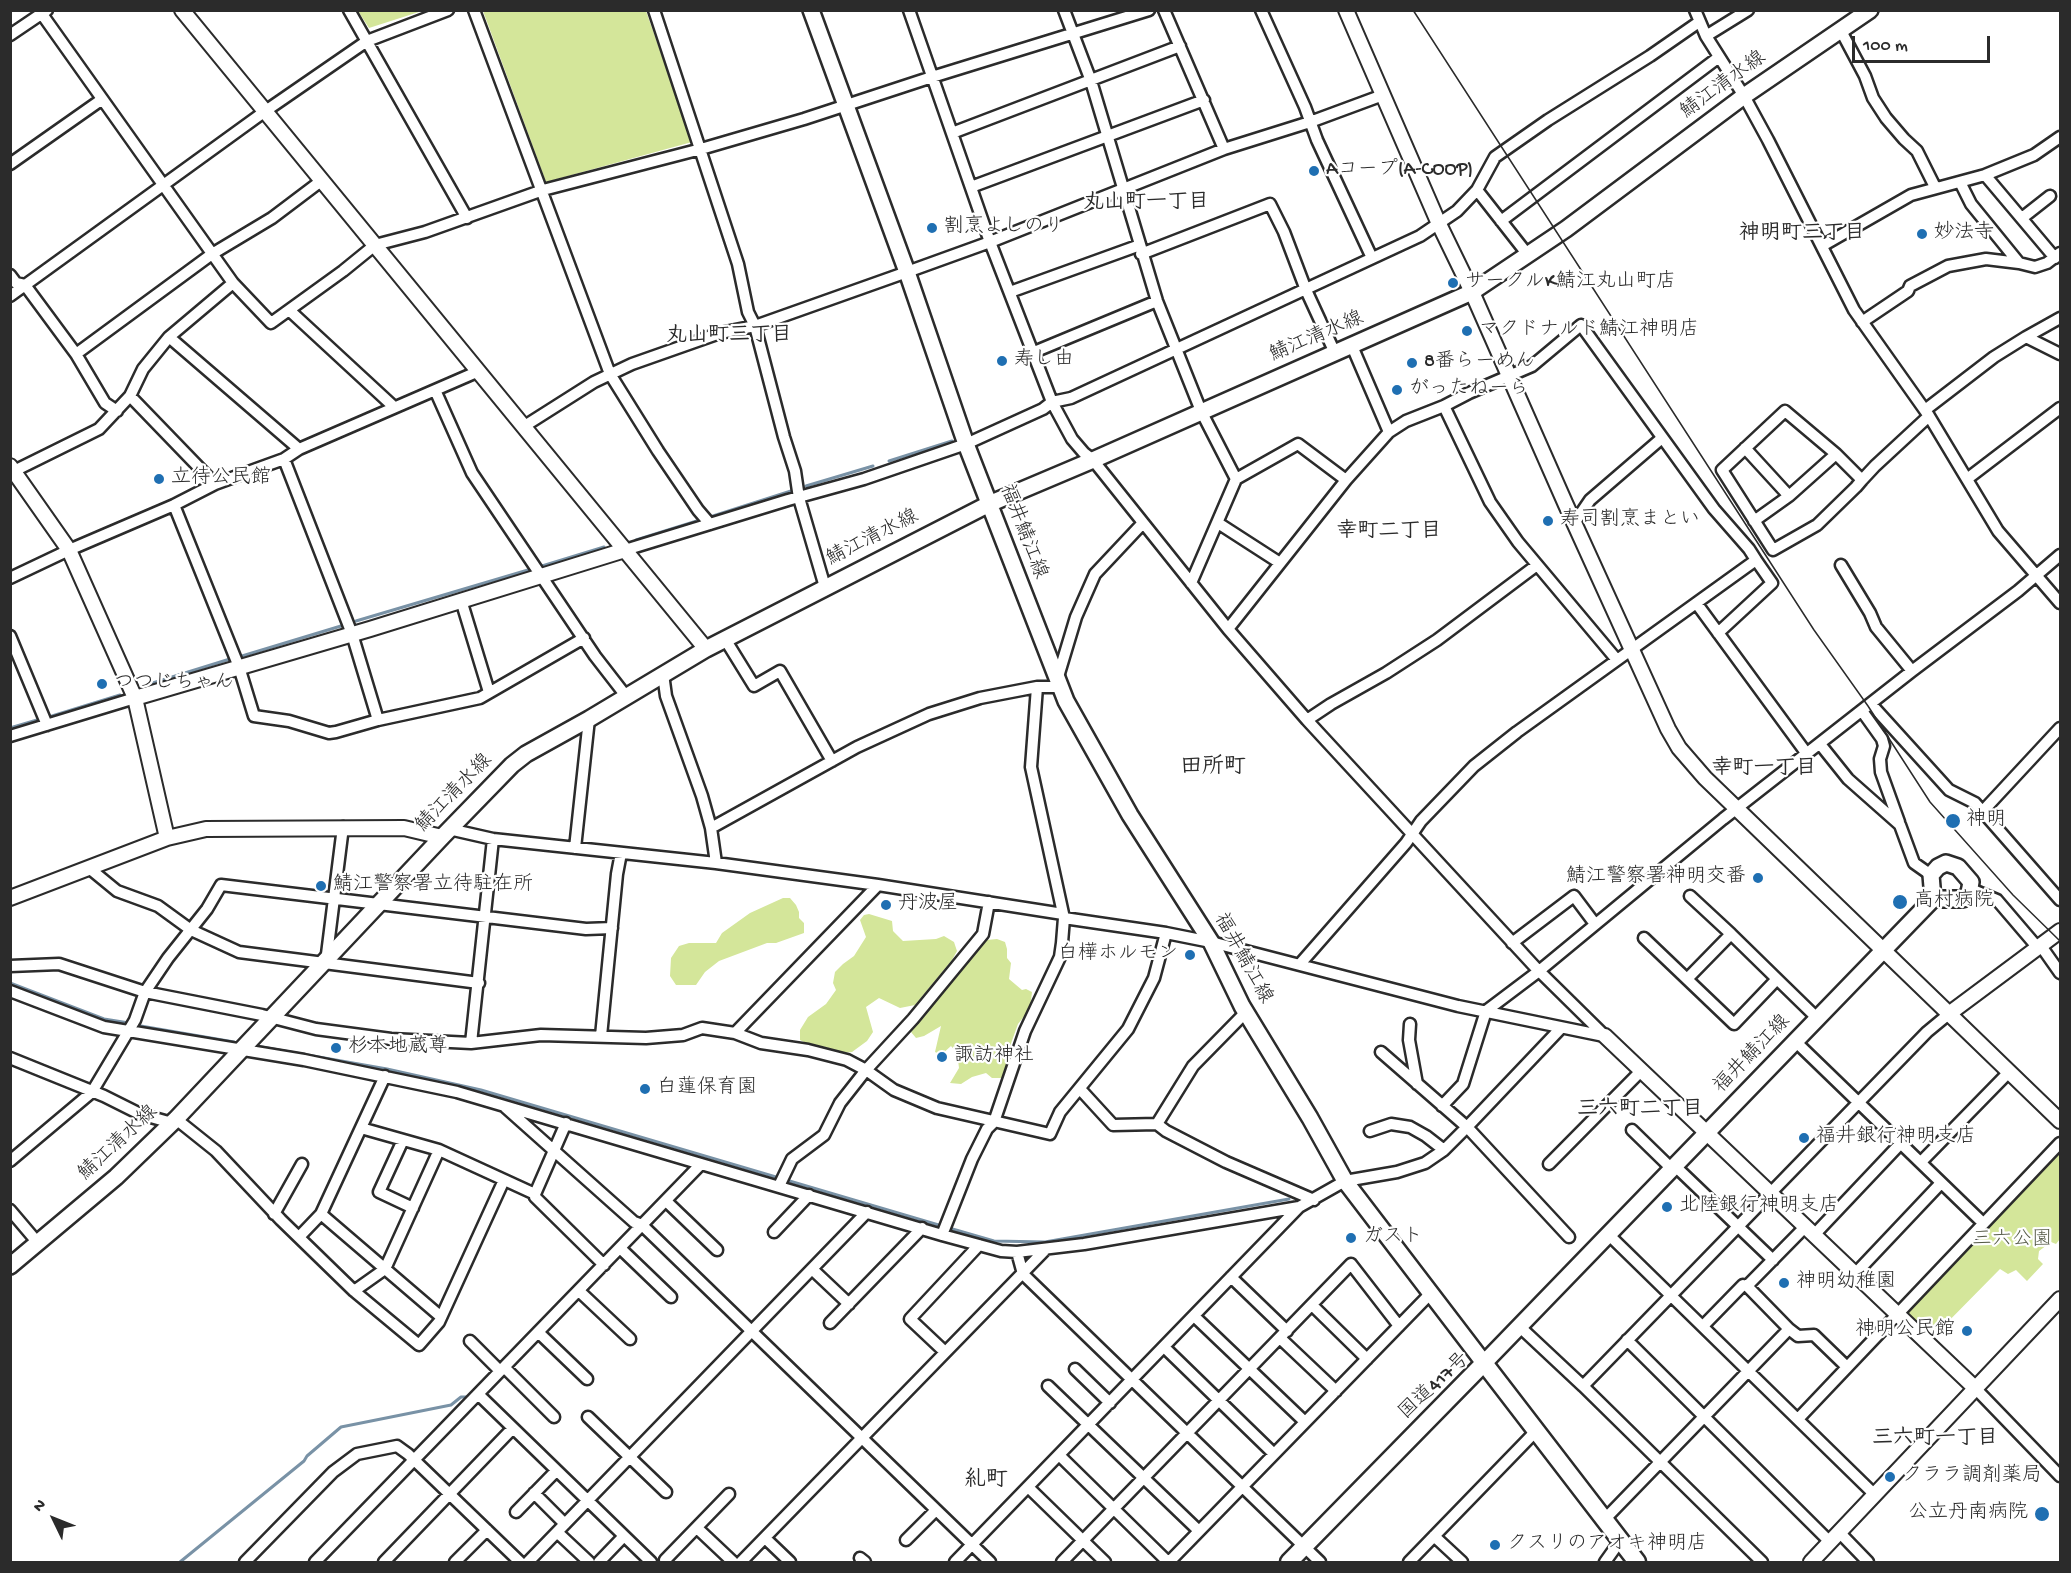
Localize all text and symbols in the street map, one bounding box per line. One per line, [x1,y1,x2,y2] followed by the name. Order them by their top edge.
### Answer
[1855,24,1993,62] scale bar
[1863,36,1908,57] text: 100 m
[1676,47,1772,125] street label: 鯖江清水線
[1326,159,1473,183] place label: Aコープ(A-COOP)
[1307,164,1321,178] marker: Aコープ(A-COOP)
[1083,191,1209,217] district label: 丸山町一丁目
[944,216,1064,240] place label: 割烹よしのり
[925,221,939,235] marker: 割烹よしのり
[1739,222,1865,248] district label: 神明町三丁目
[1934,222,1994,246] place label: 妙法寺
[1915,227,1929,241] marker: 妙法寺
[1465,271,1676,295] place label: サークルK鯖江丸山町店
[1446,276,1460,290] marker: サークルK鯖江丸山町店
[1266,307,1368,369] street label: 鯖江清水線
[1479,319,1699,343] place label: マクドナルド鯖江神明店
[666,324,792,350] district label: 丸山町三丁目
[1460,324,1474,338] marker: マクドナルド鯖江神明店
[1014,349,1074,373] place label: 寿し由
[1424,351,1535,375] place label: 8番らーめん
[995,354,1009,368] marker: 寿し由
[1405,356,1419,370] marker: 8番らーめん
[1409,378,1529,402] place label: がったねーら
[1390,383,1404,397] marker: がったねーら
[171,467,271,491] place label: 立待公民館
[152,472,166,486] marker: 立待公民館
[993,481,1051,583] street label: 福井鯖江線
[823,506,923,572] street label: 鯖江清水線
[1560,509,1700,533] place label: 寿司割烹まとい
[1541,514,1555,528] marker: 寿司割烹まとい
[1337,520,1441,546] district label: 幸町二丁目
[114,672,234,696] place label: つつじちゃん
[95,677,109,691] marker: つつじちゃん
[412,750,498,838] street label: 鯖江清水線
[1180,756,1246,782] district label: 田所町
[1712,757,1816,783] district label: 幸町一丁目
[1966,809,2006,833] place label: 神明
[1944,812,1962,830] marker: 神明
[1566,866,1746,890] place label: 鯖江警察署神明交番
[1751,871,1765,885] marker: 鯖江警察署神明交番
[333,874,533,898] place label: 鯖江警察署立待駐在所
[314,879,328,893] marker: 鯖江警察署立待駐在所
[1914,890,1994,914] place label: 高村病院
[898,893,958,917] place label: 丹波屋
[1891,893,1909,911] marker: 高村病院
[879,898,893,912] marker: 丹波屋
[1207,909,1277,1009] street label: 福井鯖江線
[1058,943,1178,967] place label: 白樺ホルモン
[1183,948,1197,962] marker: 白樺ホルモン
[1710,1011,1796,1099] street label: 福井鯖江線
[348,1036,448,1060] place label: 杉本地蔵尊
[329,1041,343,1055] marker: 杉本地蔵尊
[954,1045,1034,1069] place label: 諏訪神社
[935,1050,949,1064] marker: 諏訪神社
[657,1077,757,1101] place label: 白蓮保育園
[638,1082,652,1096] marker: 白蓮保育園
[1577,1098,1703,1124] district label: 三六町二丁目
[74,1101,164,1187] street label: 鯖江清水線
[1816,1126,1976,1150] place label: 福井銀行神明支店
[1797,1131,1811,1145] marker: 福井銀行神明支店
[1679,1195,1839,1219] place label: 北陸銀行神明支店
[1660,1200,1674,1214] marker: 北陸銀行神明支店
[1363,1226,1423,1250] place label: ガスト
[1972,1229,2052,1253] park label: 三六公園
[1344,1231,1358,1245] marker: ガスト
[1796,1271,1896,1295] place label: 神明幼稚園
[1777,1276,1791,1290] marker: 神明幼稚園
[1855,1319,1955,1343] place label: 神明公民館
[1960,1324,1974,1338] marker: 神明公民館
[1395,1348,1475,1426] street label: 国道417号
[1872,1427,1998,1453] district label: 三六町一丁目
[1902,1465,2042,1489] place label: クララ調剤薬局
[964,1469,1008,1495] district label: 糺町
[1883,1470,1897,1484] marker: クララ調剤薬局
[24,1489,84,1549] north arrow
[30,1496,51,1517] text: N
[1908,1502,2028,1526] place label: 公立丹南病院
[2033,1505,2051,1523] marker: 公立丹南病院
[1507,1533,1707,1557] place label: クスリのアオキ神明店
[1488,1538,1502,1552] marker: クスリのアオキ神明店

